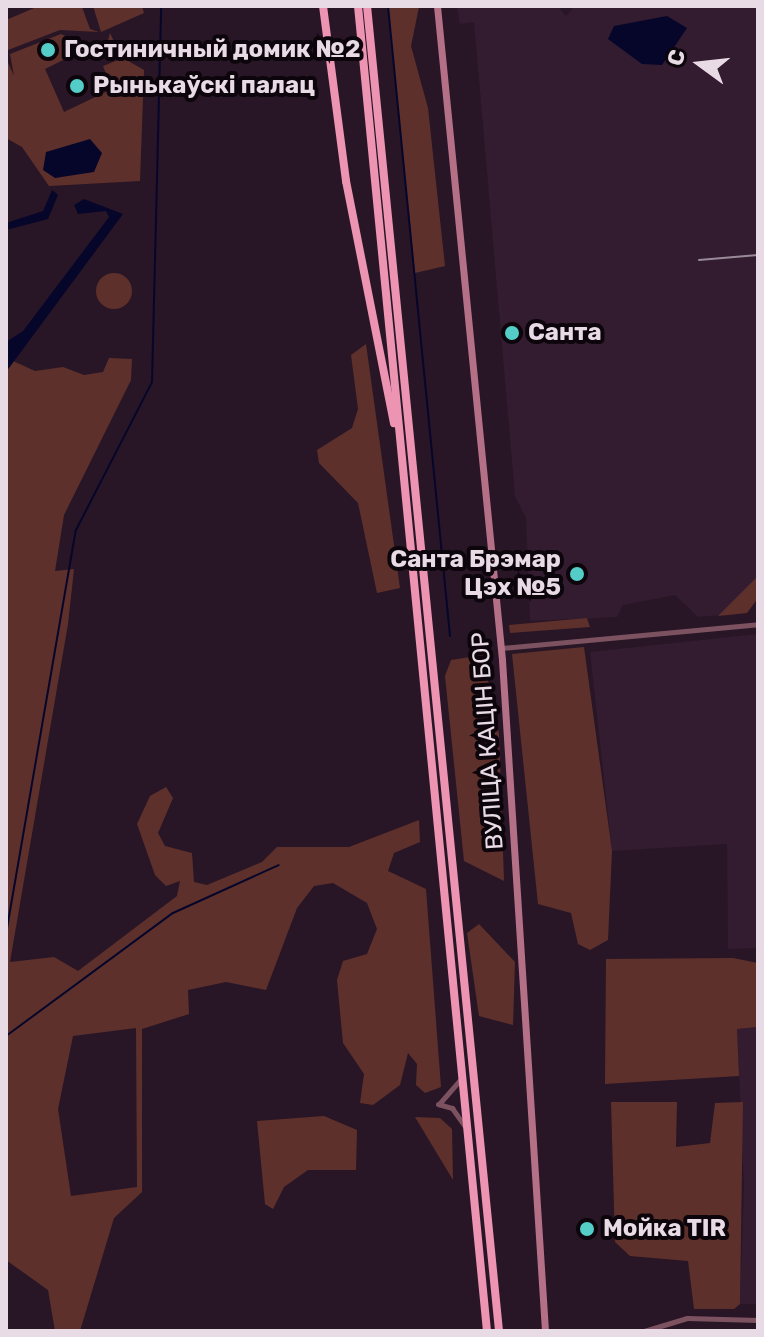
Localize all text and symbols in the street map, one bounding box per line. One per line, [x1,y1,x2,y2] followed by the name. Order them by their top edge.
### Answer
[660,24,740,104] north arrow
[64,36,361,64] place label: Гостиничный домик №2
[39,41,57,59] marker: Гостиничный домик №2
[661,47,691,69] text: С
[93,72,315,100] place label: Рынькаўскi палац
[68,77,86,95] marker: Рынькаўскi палац
[528,319,602,347] place label: Санта
[503,324,521,342] marker: Санта
[390,546,561,602] place label: Санта Брэмар Цэх №5
[568,565,586,583] marker: Санта Брэмар Цэх №5
[466,631,510,851] street label: ВУЛІЦА КАЦІН БОР
[603,1215,726,1243] place label: Мойка TIR
[578,1220,596,1238] marker: Мойка TIR

